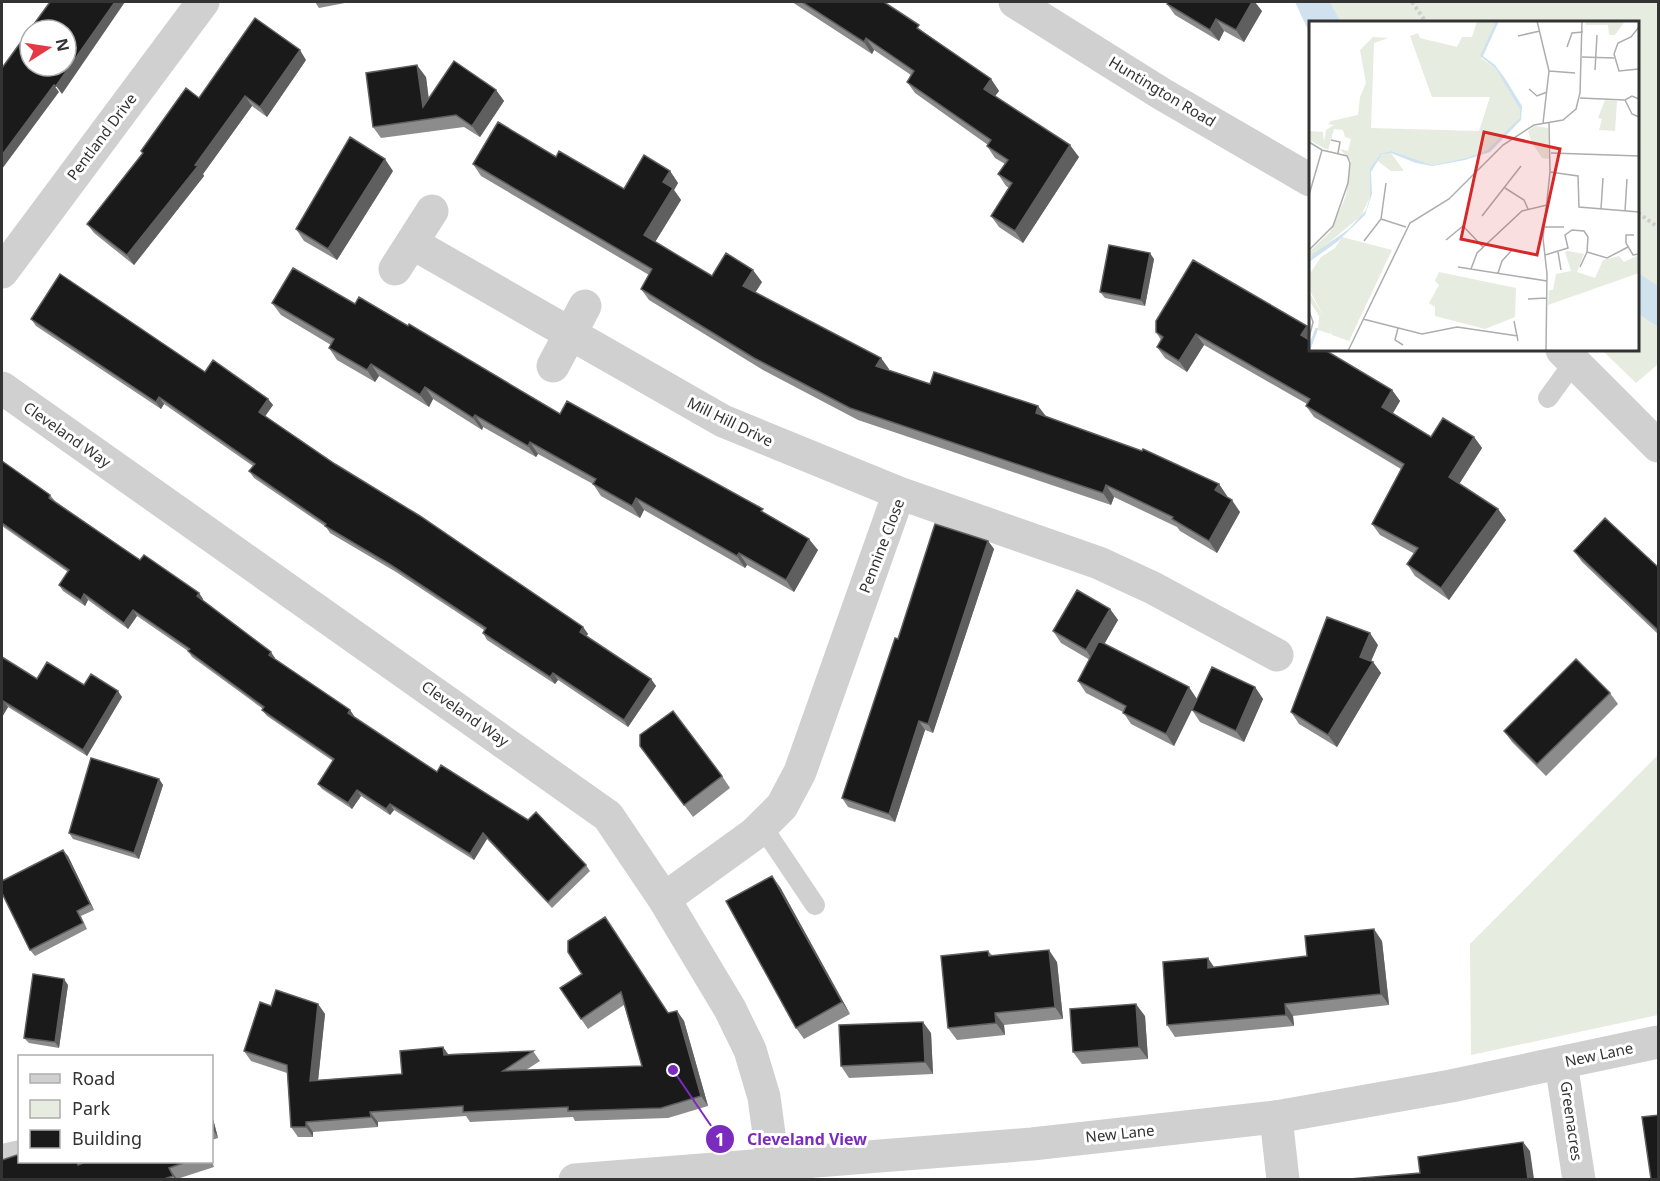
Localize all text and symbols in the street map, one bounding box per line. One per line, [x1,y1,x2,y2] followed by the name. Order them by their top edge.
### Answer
[18,18,78,78] north arrow
[1309,21,1639,351] inset map
[51,36,75,54] text: N
[1105,51,1220,131] street label: Huntington Road
[62,89,140,184] street label: Pentland Drive
[684,392,777,450] street label: Mill Hill Drive
[20,397,115,472] street label: Cleveland Way
[854,496,908,596] street label: Pennine Close
[418,676,513,751] street label: Cleveland Way
[1563,1037,1635,1071] street label: New Lane
[18,1055,213,1163] legend
[72,1066,115,1090] text: Road
[1557,1080,1587,1162] street label: Greenacres
[72,1096,110,1120] text: Park
[1084,1119,1155,1147] street label: New Lane
[705,1122,879,1156] callout: Cleveland View
[72,1126,142,1150] text: Building
[715,1127,725,1151] text: 1
[747,1128,867,1150] text: Cleveland View

